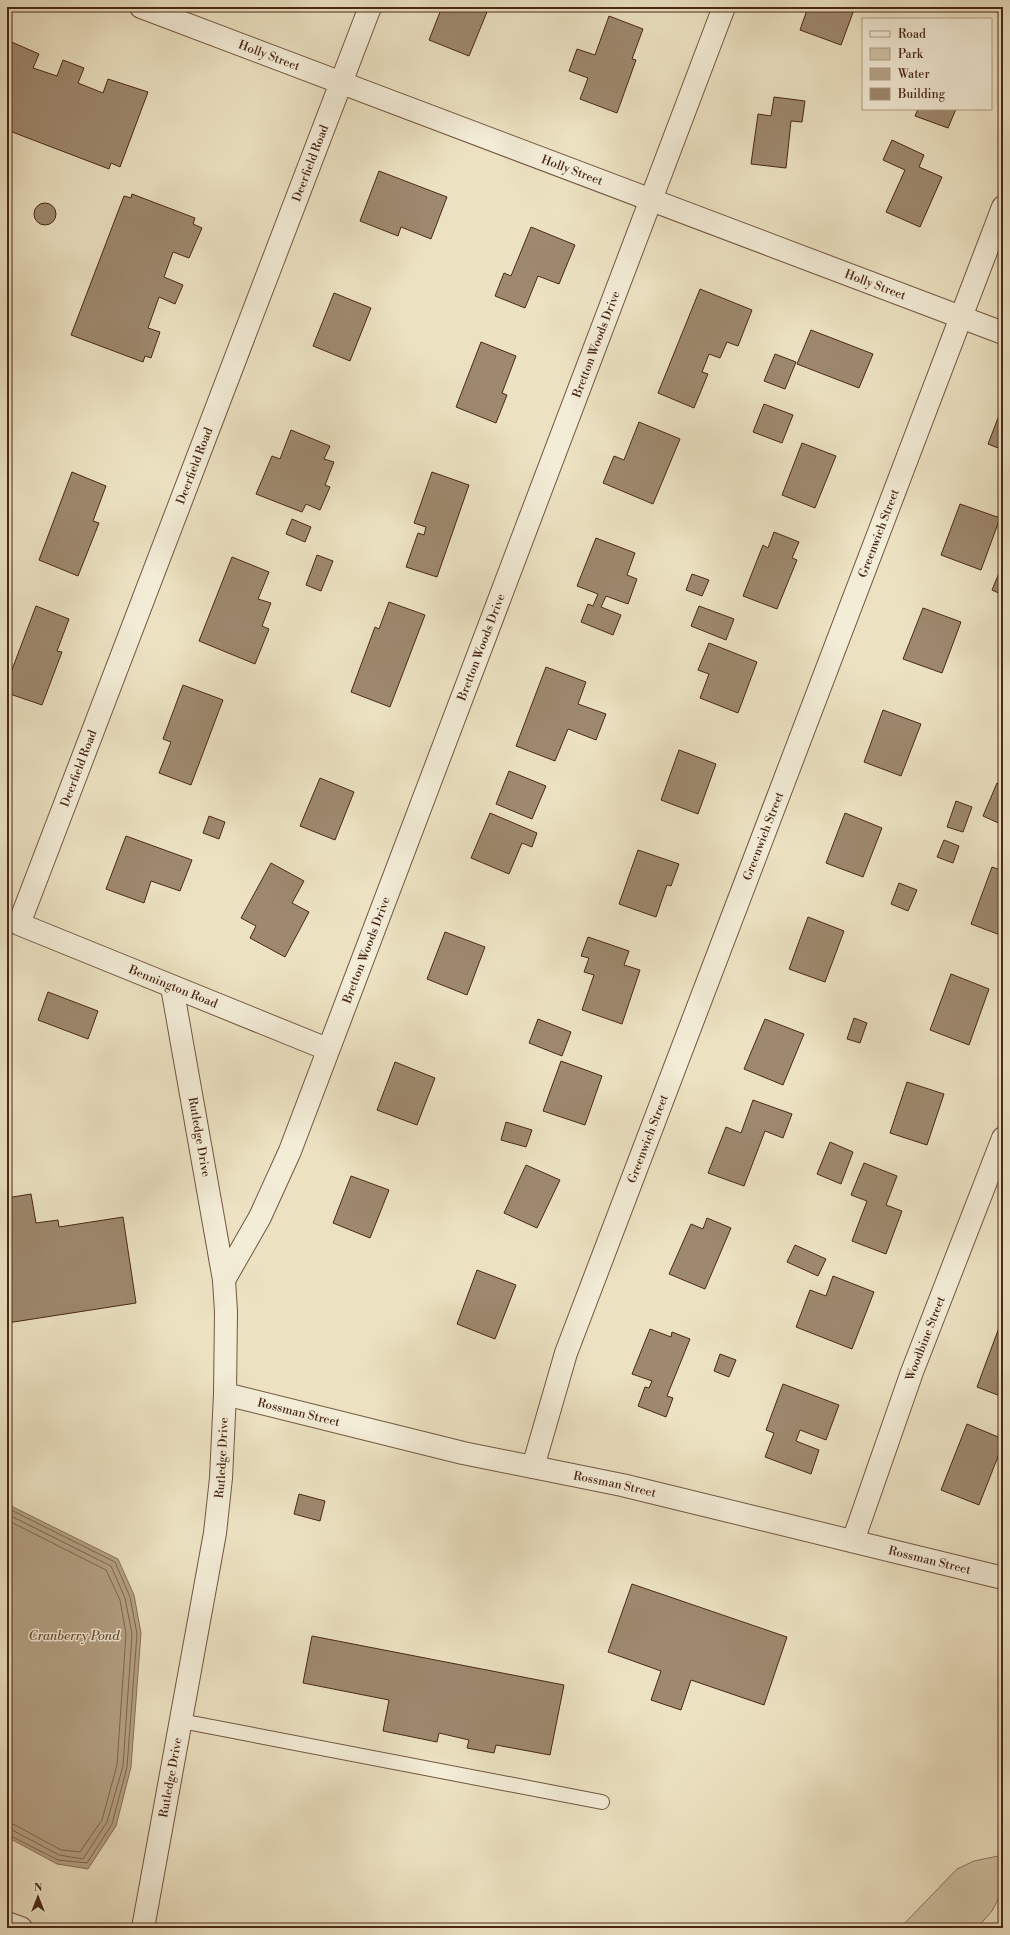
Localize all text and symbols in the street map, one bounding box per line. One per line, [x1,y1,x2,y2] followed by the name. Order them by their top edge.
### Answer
[862,18,992,110] legend
[898,27,926,42] text: Road
[236,37,303,74] street label: Holly Street
[898,47,924,62] text: Park
[897,67,930,82] text: Water
[897,87,946,102] text: Building
[289,123,332,204] street label: Deerfield Road
[539,152,606,189] street label: Holly Street
[842,266,909,303] street label: Holly Street
[569,289,623,401] street label: Bretton Woods Drive
[173,425,216,506] street label: Deerfield Road
[855,486,903,580] street label: Greenwich Street
[454,592,508,704] street label: Bretton Woods Drive
[57,728,100,809] street label: Deerfield Road
[739,789,787,882] street label: Greenwich Street
[339,895,393,1006] street label: Bretton Woods Drive
[125,962,220,1012] street label: Bennington Road
[624,1092,672,1185] street label: Greenwich Street
[185,1096,213,1178] street label: Rutledge Drive
[902,1293,949,1384] street label: Woodbine Street
[256,1395,342,1430] street label: Rossman Street
[211,1417,231,1499] street label: Rutledge Drive
[572,1468,658,1501] street label: Rossman Street
[887,1543,973,1578] street label: Rossman Street
[29,1628,120,1644] water label: Cranberry Pond
[156,1736,185,1819] street label: Rutledge Drive
[18,1877,58,1917] north arrow
[34,1881,43,1895] text: N

